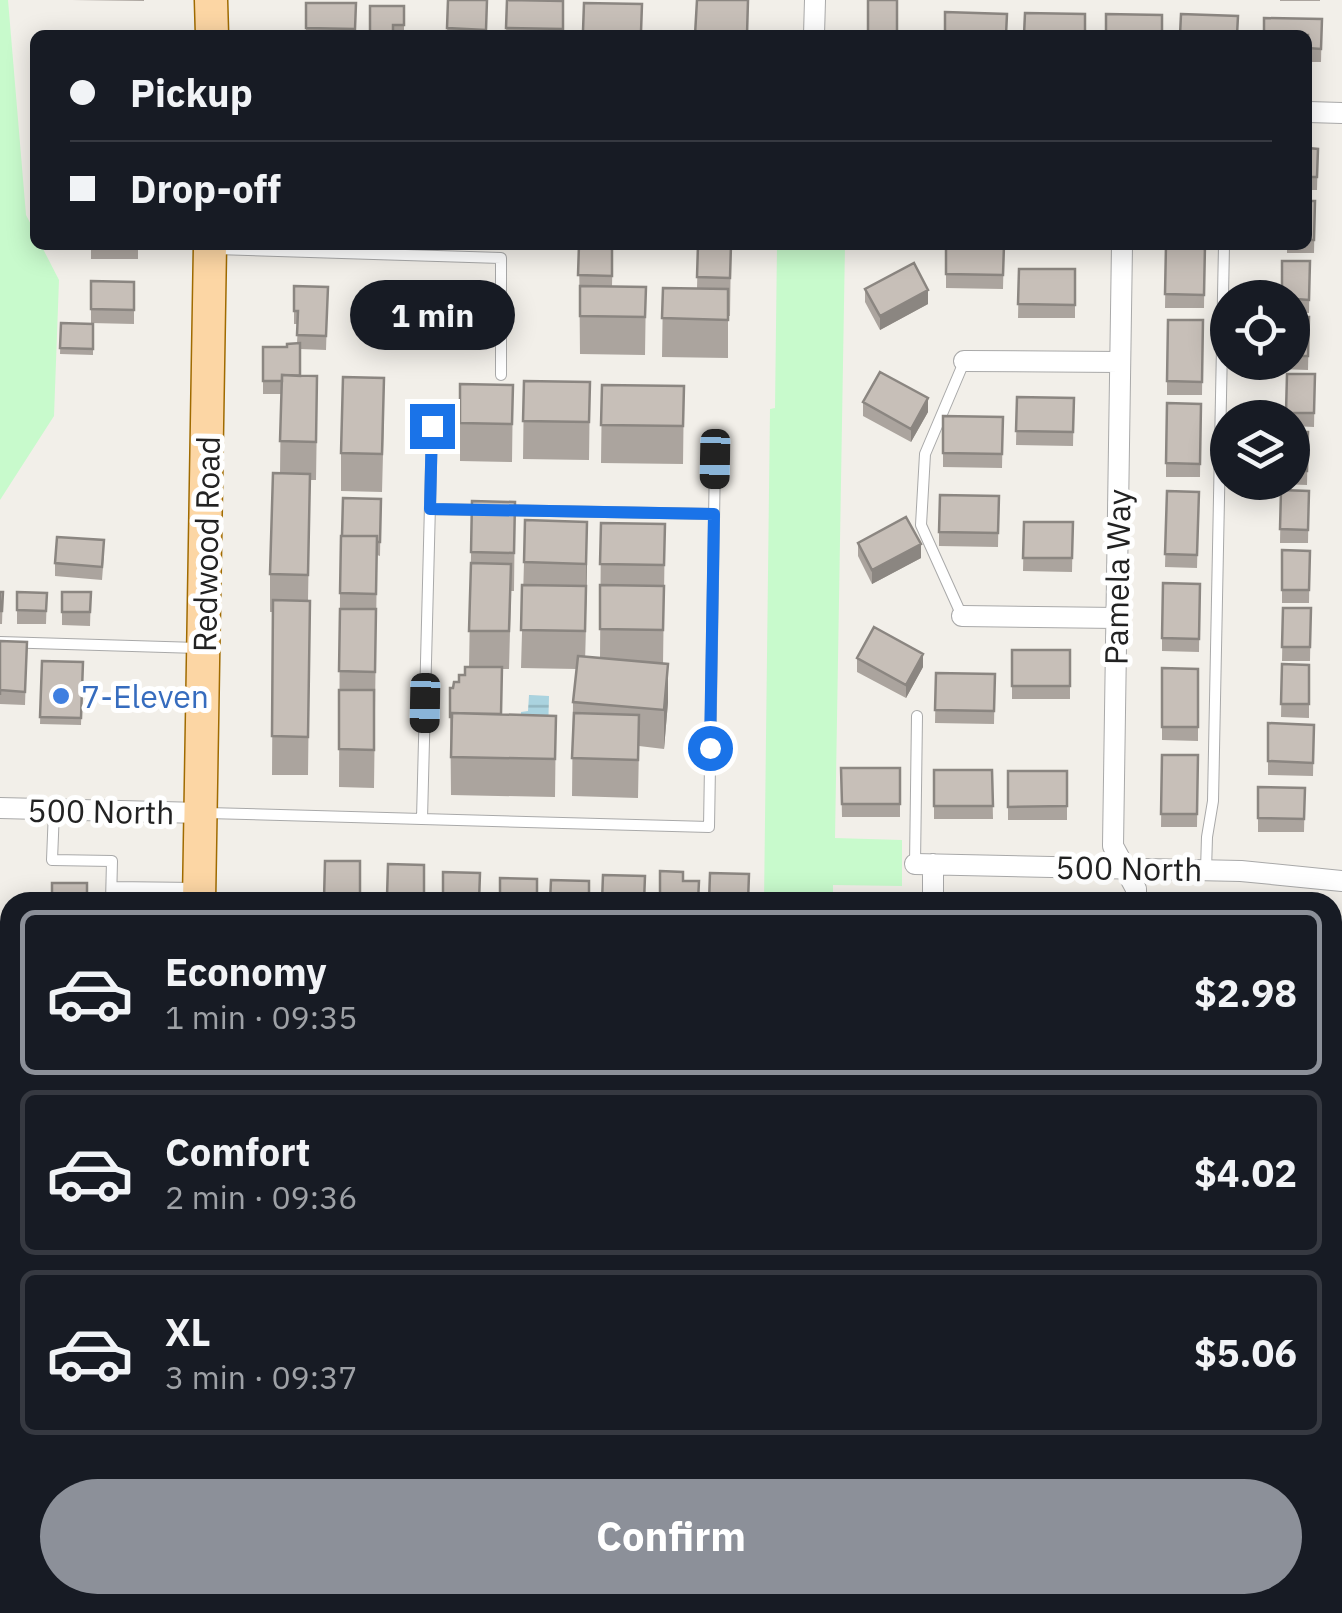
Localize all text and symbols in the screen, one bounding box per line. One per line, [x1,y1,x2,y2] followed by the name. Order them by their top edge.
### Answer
[130,68,253,117] text: Pickup
[130,164,281,213] text: Drop-off
[1210,280,1310,500] map controls
[1210,280,1310,380] button: locate
[350,281,514,351] callout: 1 min
[391,294,474,336] text: 1 min
[1210,400,1310,500] button: layers
[410,404,455,449] route end
[699,429,731,489] car
[183,436,229,652] street label: Redwood Road
[1094,489,1140,665] street label: Pamela Way
[409,673,441,733] car
[81,675,209,717] place label: 7-Eleven
[50,685,72,707] marker: 7-Eleven
[688,726,733,771] route start
[27,789,175,833] street label: 500 North
[1055,846,1203,890] street label: 500 North
[165,947,327,996] text: Economy
[45,948,135,1038] icon: car
[1194,968,1297,1017] text: $2.98
[165,996,358,1038] text: 1 min · 09:35
[165,1127,310,1176] text: Comfort
[45,1128,135,1218] icon: car
[1194,1148,1297,1197] text: $4.02
[165,1176,358,1218] text: 2 min · 09:36
[165,1307,211,1356] text: XL
[45,1308,135,1398] icon: car
[1194,1328,1297,1377] text: $5.06
[165,1356,358,1398] text: 3 min · 09:37
[40,1479,1302,1594] button: Confirm

